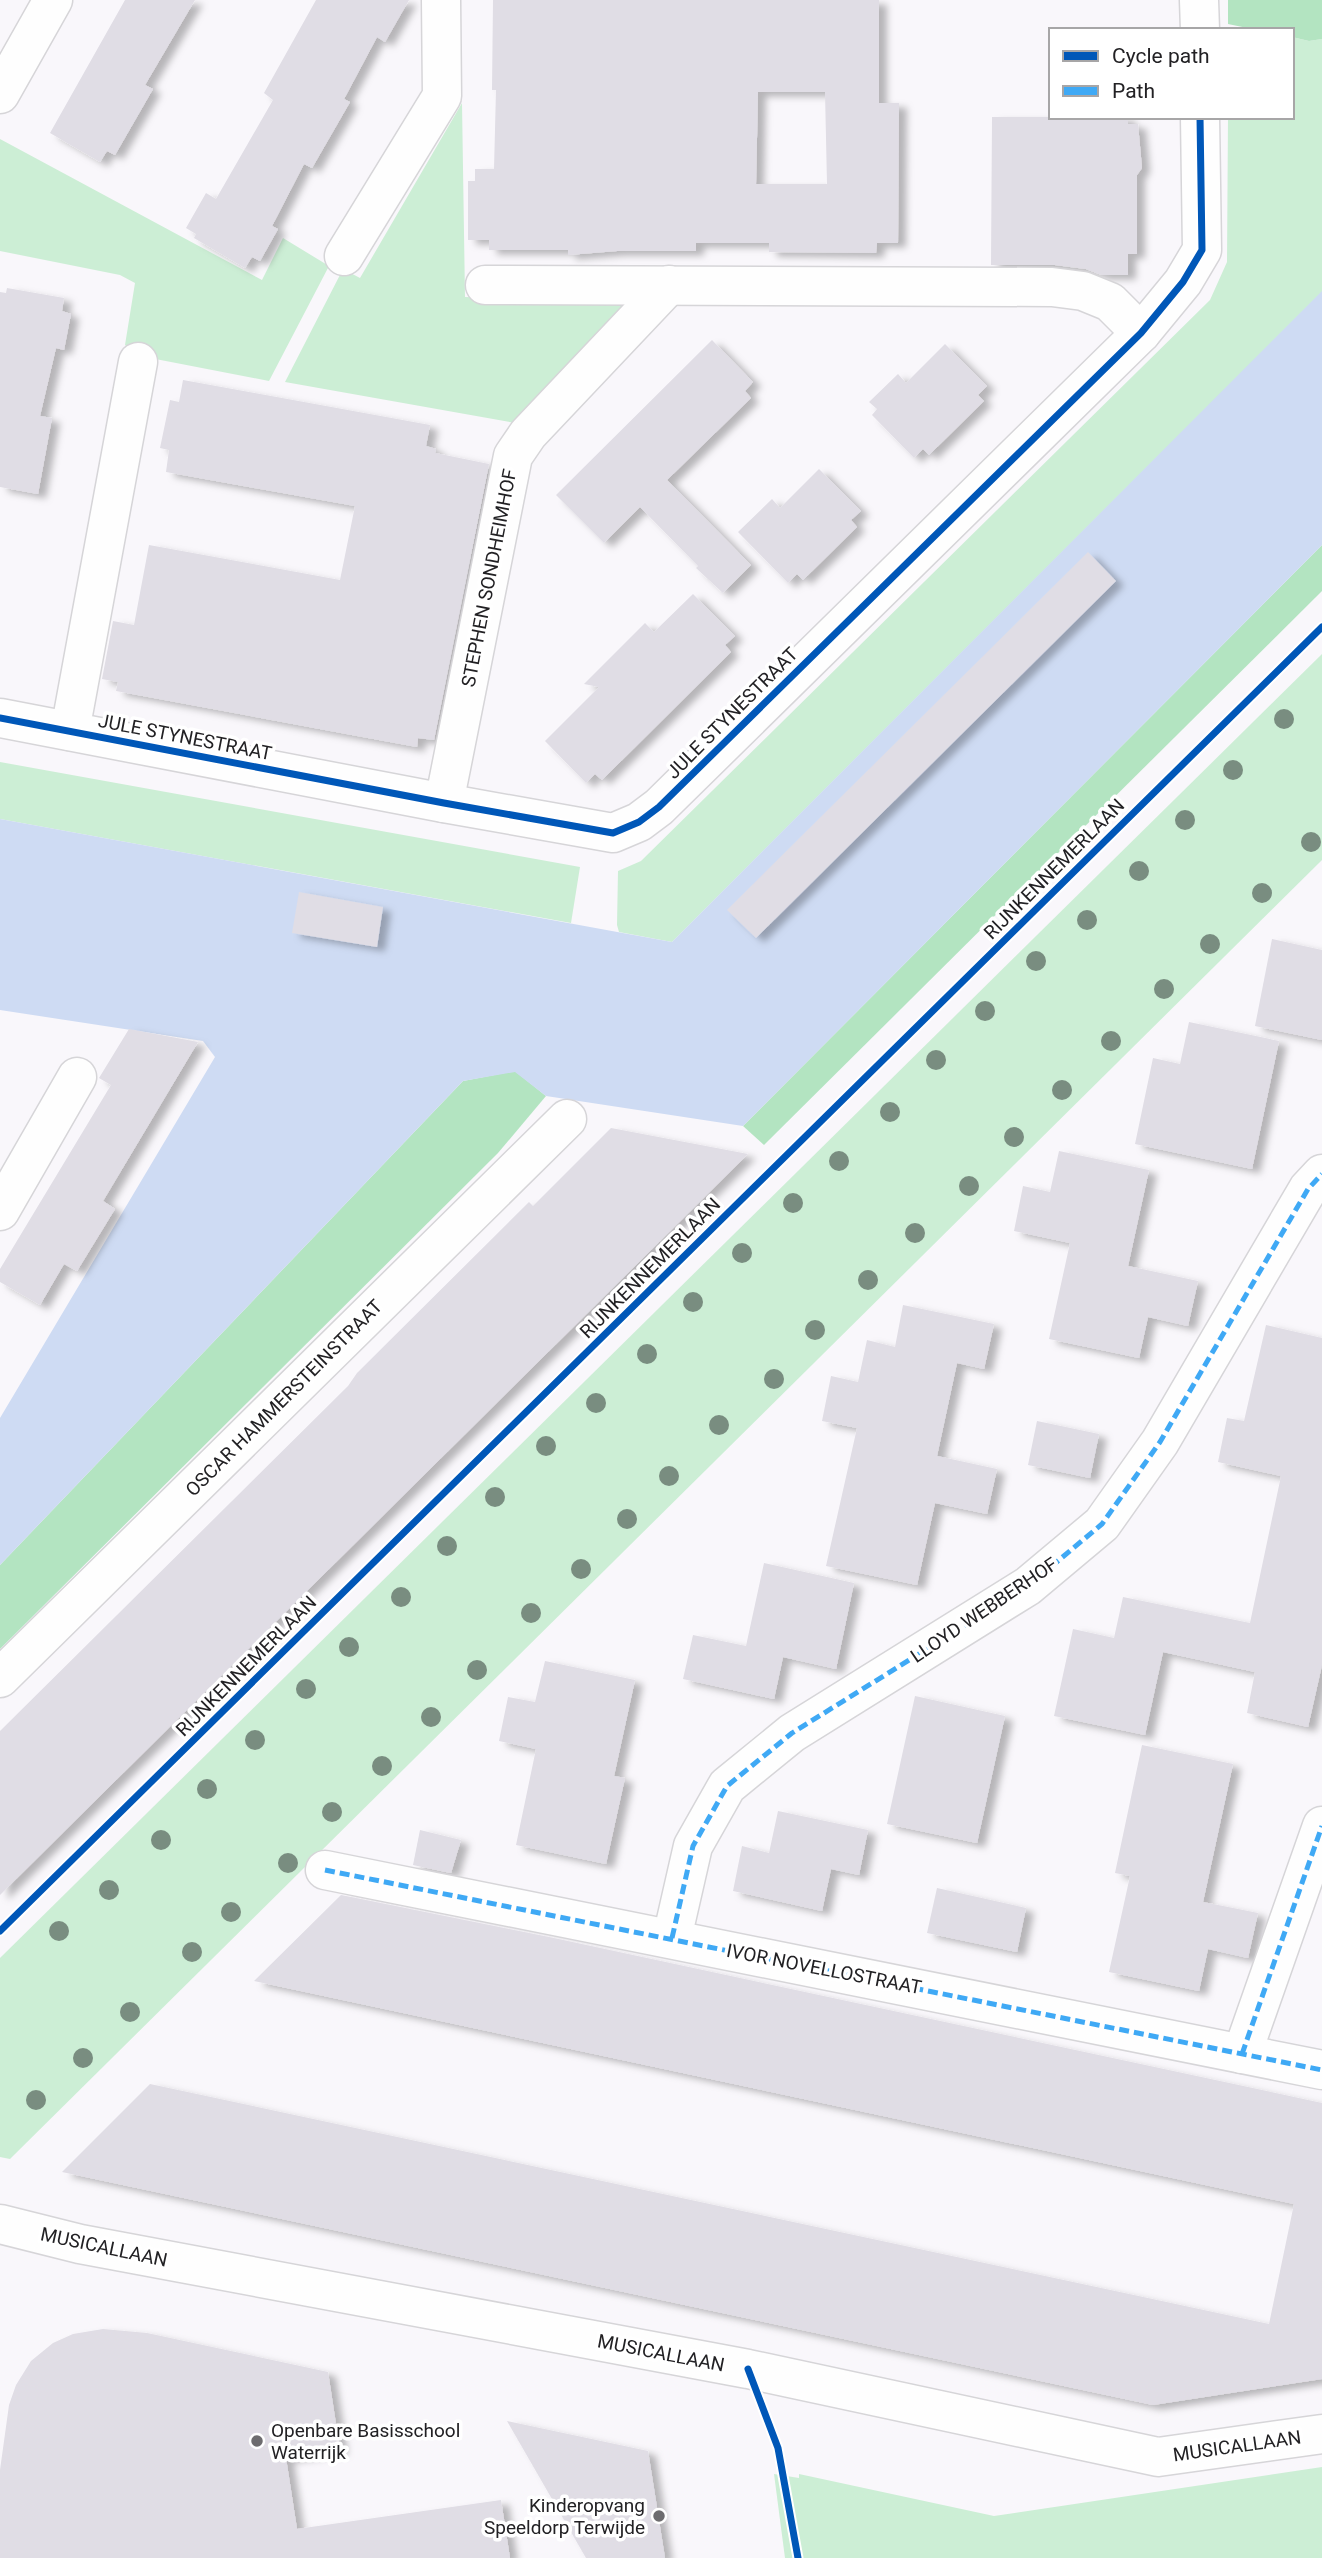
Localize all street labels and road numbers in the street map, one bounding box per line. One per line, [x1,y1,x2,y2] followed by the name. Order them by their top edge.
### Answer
[457,467,521,689] street label: STEPHEN SONDHEIMHOF
[662,643,802,783] street label: JULE STYNESTRAAT
[96,709,274,765] street label: JULE STYNESTRAAT
[979,794,1129,944] street label: RIJNKENNEMERLAAN
[575,1193,725,1343] street label: RIJNKENNEMERLAAN
[181,1295,387,1501] street label: OSCAR HAMMERSTEINSTRAAT
[906,1552,1062,1668] street label: LLOYD WEBBERHOF
[171,1591,321,1741] street label: RIJNKENNEMERLAAN
[725,1939,923,1999] street label: IVOR NOVELLOSTRAAT
[38,2222,170,2272] street label: MUSICALLAAN
[595,2329,727,2377] street label: MUSICALLAAN
[1171,2426,1303,2466] street label: MUSICALLAAN

